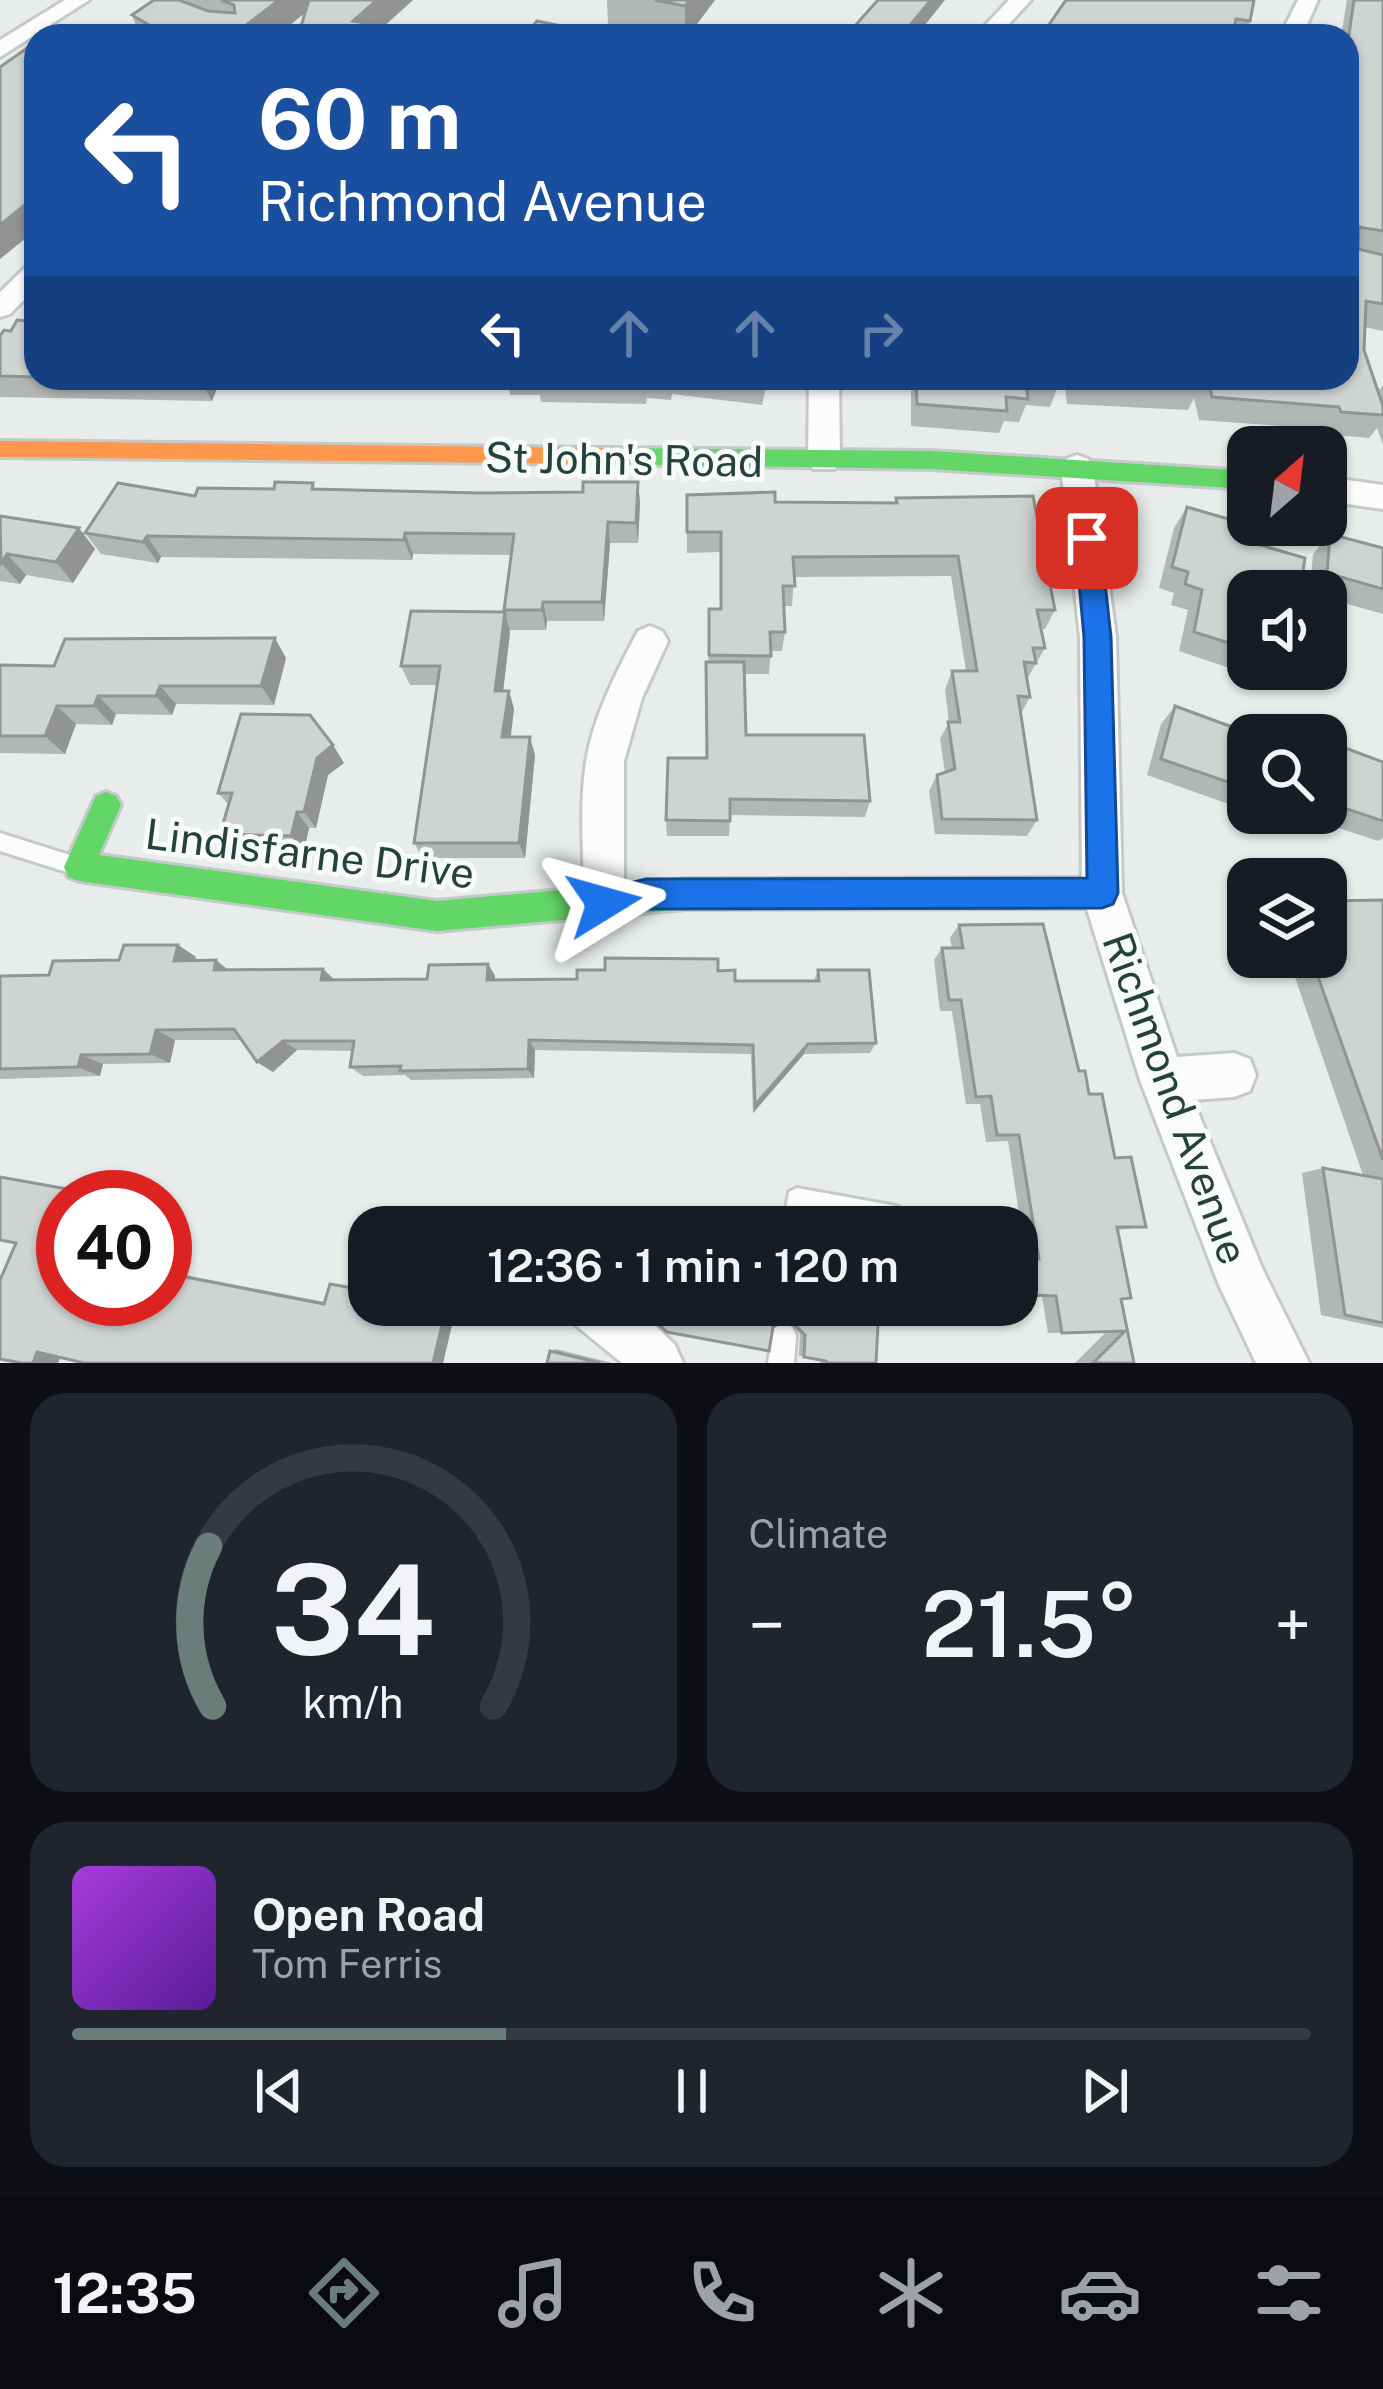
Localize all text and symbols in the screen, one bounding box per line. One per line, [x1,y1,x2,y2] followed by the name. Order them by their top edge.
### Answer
[258,69,462,168] text: 60 m
[60,72,216,228] icon: left
[258,170,707,233] text: Richmond Avenue
[470,300,536,366] icon: left
[596,300,662,366] icon: ahead
[722,300,788,366] icon: ahead
[848,300,914,366] icon: right
[1227,426,1347,546] north arrow
[1227,426,1347,978] map controls
[485,432,763,486] street label: St John's Road
[1036,487,1138,589] pin
[1054,505,1120,571] icon: arrive
[1227,570,1347,690] button: sound
[1227,714,1347,834] button: search
[143,809,477,897] street label: Lindisfarne Drive
[541,840,667,966] position arrow
[1227,858,1347,978] button: layers
[1093,926,1259,1270] street label: Richmond Avenue
[36,1170,192,1326] speed limit sign: 40
[487,1239,899,1292] text: 12:36 · 1 min · 120 m
[749,1511,888,1557] text: Climate
[271,1536,435,1683] text: 34
[921,1571,1138,1677] text: 21.5°
[749,1586,785,1664] text: −
[1274,1586,1311,1664] text: +
[303,1676,404,1727] text: km/h
[252,1888,485,1941] text: Open Road
[252,1941,442,1987] text: Tom Ferris
[246,2058,312,2124] icon: previous
[659,2058,725,2124] icon: pause
[1072,2058,1138,2124] icon: next
[302,2251,386,2335] icon: directions
[491,2251,575,2335] icon: music
[680,2251,764,2335] icon: phone
[869,2251,953,2335] icon: climate
[1058,2251,1142,2335] icon: car
[1247,2251,1331,2335] icon: filters
[52,2262,197,2325] text: 12:35

